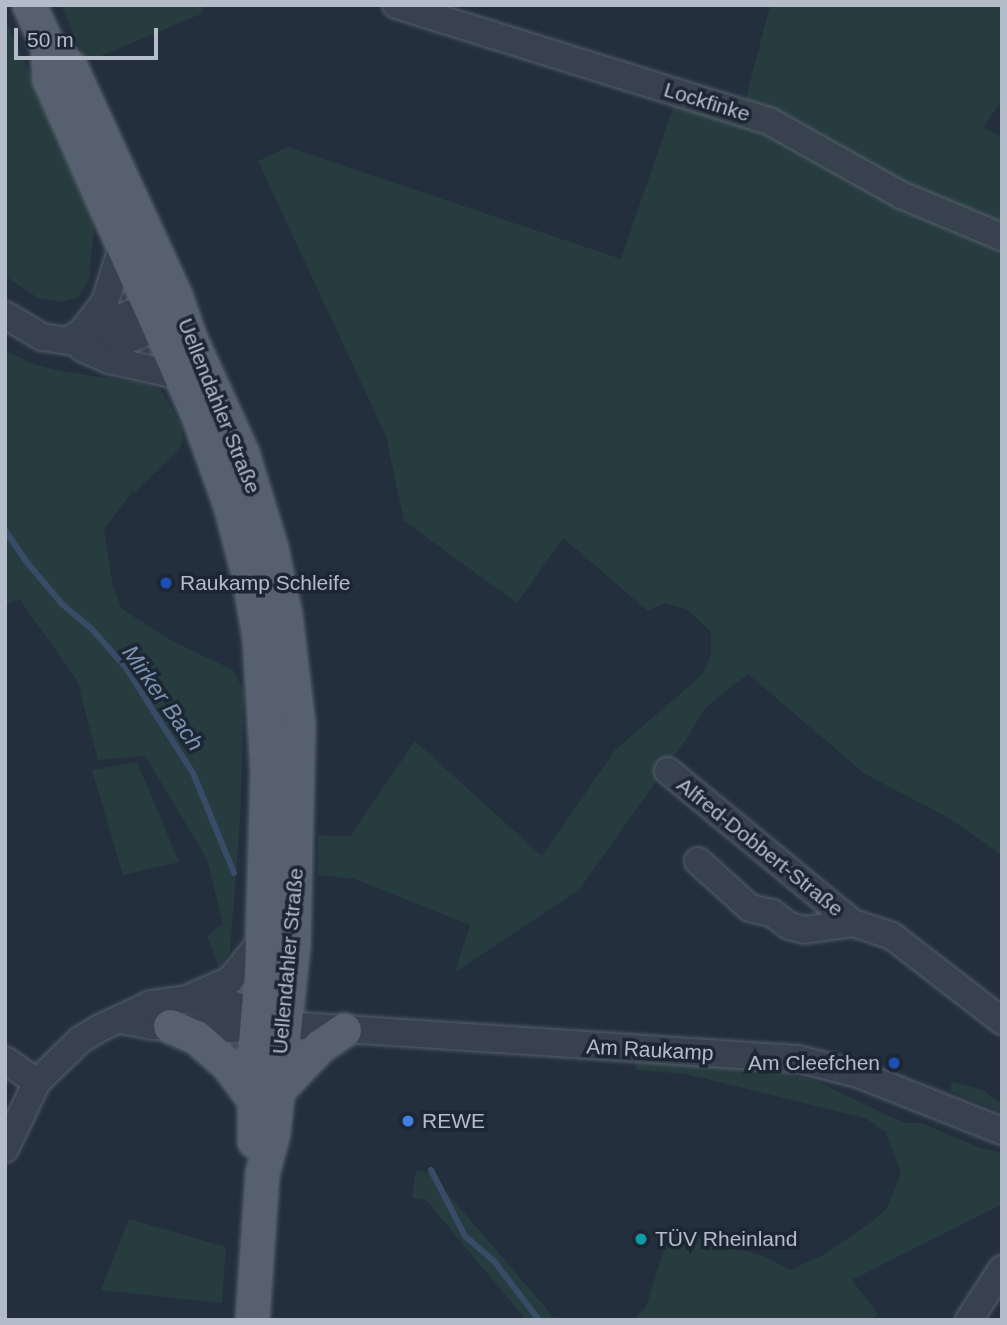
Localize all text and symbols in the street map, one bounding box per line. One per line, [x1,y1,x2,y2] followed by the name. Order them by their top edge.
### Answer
[18,14,161,58] scale bar
[27,28,74,51] text: 50 m
[661,77,753,127] street label: Lockfinke
[172,315,266,497] street label: Uellendahler Straße
[180,570,350,596] place label: Raukamp Schleife
[158,575,174,591] marker: Raukamp Schleife
[117,640,209,756] water label: Mirker Bach
[672,772,848,922] street label: Alfred-Dobbert-Straße
[267,867,309,1055] street label: Uellendahler Straße
[586,1034,714,1066] street label: Am Raukamp
[748,1050,880,1076] place label: Am Cleefchen
[886,1055,902,1071] marker: Am Cleefchen
[422,1108,485,1134] place label: REWE
[400,1113,416,1129] marker: REWE
[655,1226,797,1252] place label: TÜV Rheinland
[633,1231,649,1247] marker: TÜV Rheinland

